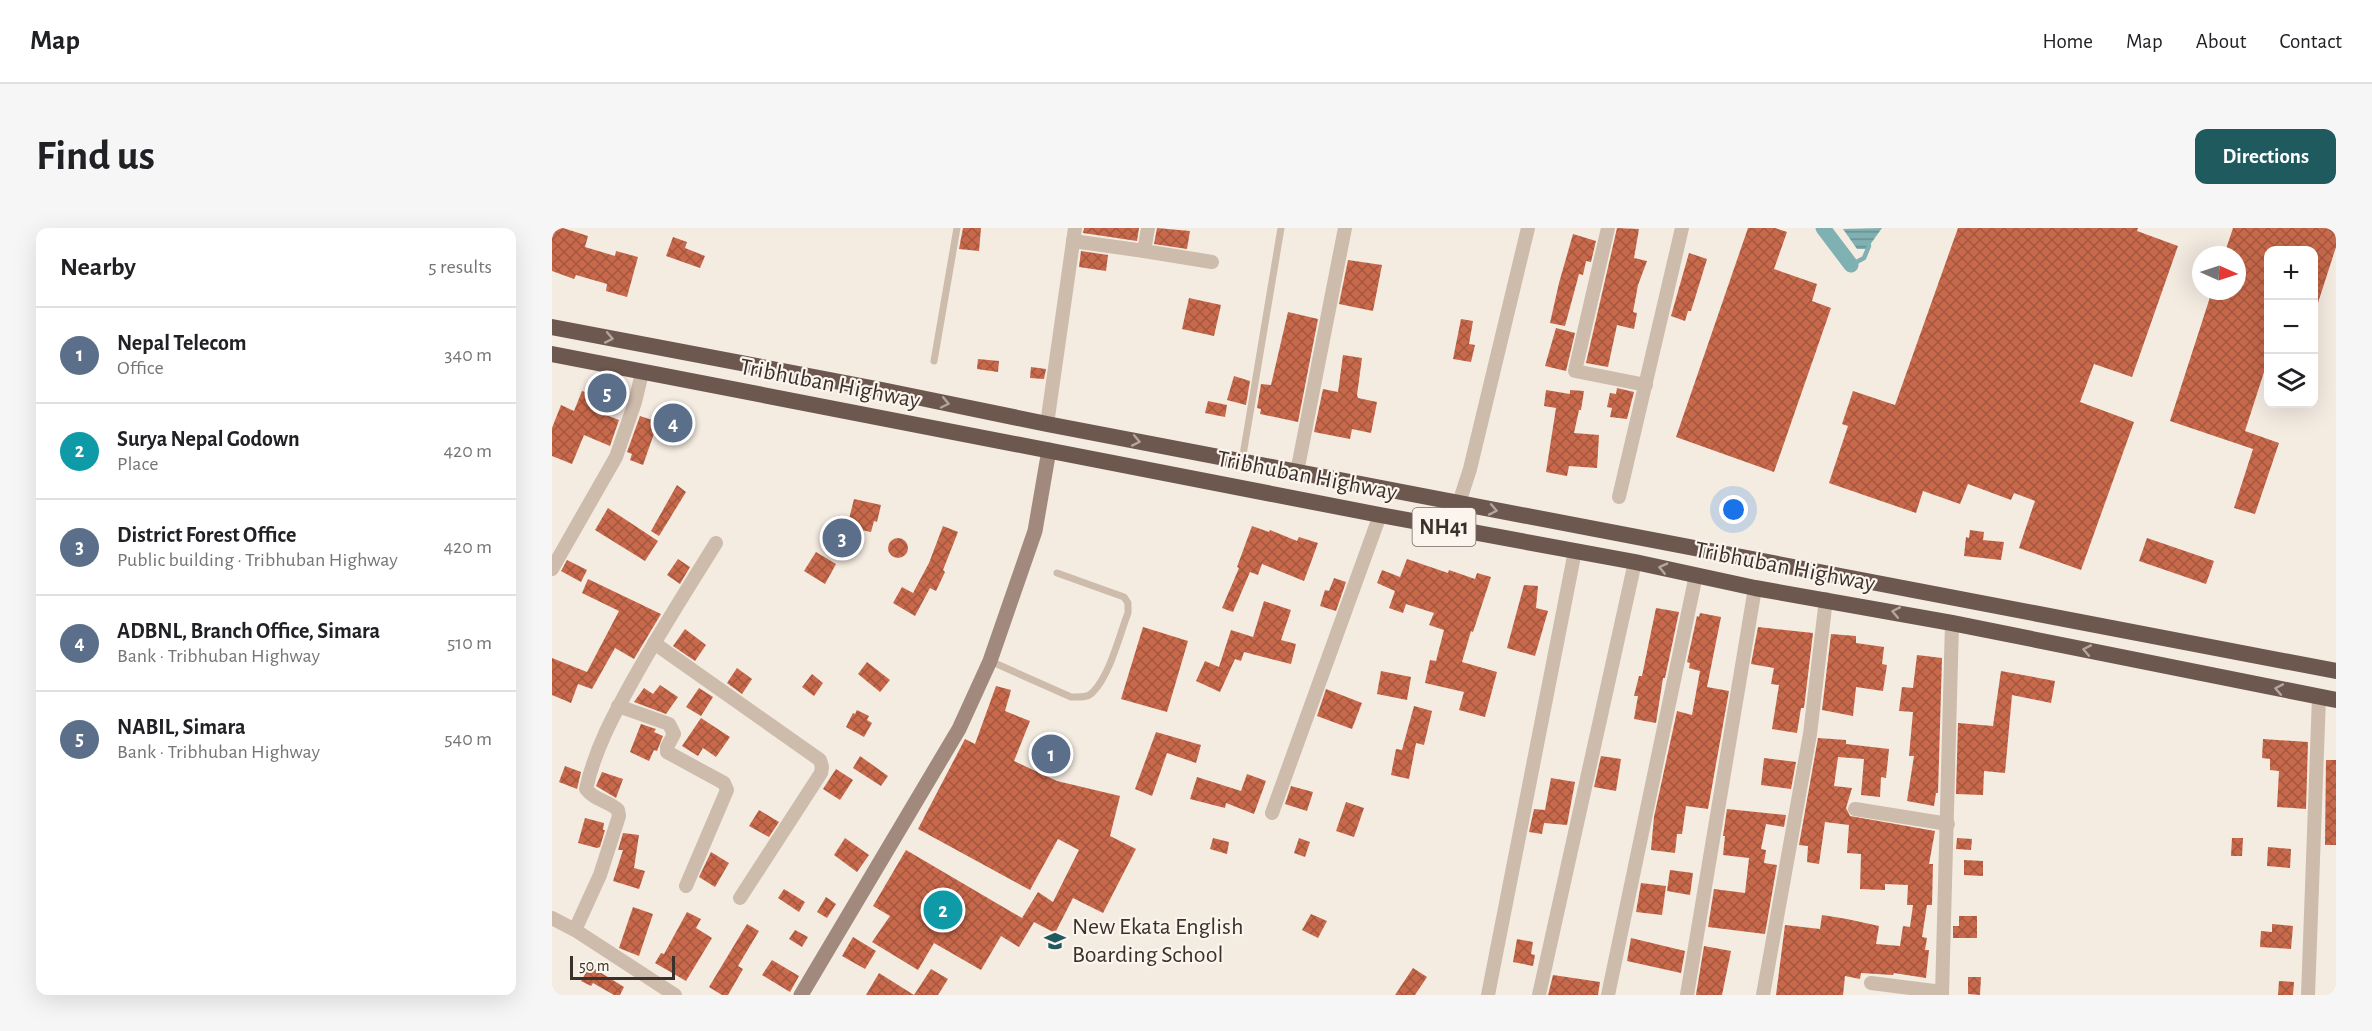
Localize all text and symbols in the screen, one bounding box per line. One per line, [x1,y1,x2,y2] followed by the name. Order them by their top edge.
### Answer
[30,27,80,55] text: Map
[2042,31,2093,52] text: Home
[2126,31,2163,52] text: Map
[2196,31,2246,52] text: About
[2279,31,2342,52] text: Contact
[2195,129,2336,184] button: Directions
[36,135,155,177] text: Find us
[2192,246,2246,300] north arrow
[2264,246,2318,408] map controls
[2264,246,2318,300] button: +
[60,254,136,280] text: Nearby
[428,257,492,277] text: 5 results
[2264,300,2318,354] button: −
[604,331,614,344] one-way arrow
[117,332,246,354] text: Nepal Telecom
[76,345,83,365] text: 1
[444,345,492,365] text: 340 m
[2264,354,2318,408] button: layers
[738,355,922,413] street label: Tribhuban Highway
[117,358,164,378] text: Office
[588,370,626,416] pin: 5
[940,396,950,409] one-way arrow
[654,400,692,446] pin: 4
[117,428,300,450] text: Surya Nepal Godown
[1131,434,1141,447] one-way arrow
[75,441,84,461] text: 2
[443,441,492,461] text: 420 m
[1215,447,1399,505] street label: Tribhuban Highway
[117,454,158,474] text: Place
[1719,495,1748,524] your location
[1488,503,1498,516] one-way arrow
[1412,508,1476,546] road number: NH41
[822,516,862,560] pin: 3
[117,524,296,546] text: District Forest Office
[75,537,84,557] text: 3
[443,537,492,557] text: 420 m
[1693,538,1877,596] street label: Tribhuban Highway
[117,550,398,570] text: Public building · Tribhuban Highway
[1659,562,1669,575] one-way arrow
[1891,606,1901,619] one-way arrow
[117,620,380,642] text: ADBNL, Branch Office, Simara
[74,633,85,653] text: 4
[447,633,492,653] text: 510 m
[2083,644,2093,657] one-way arrow
[117,646,320,666] text: Bank · Tribhuban Highway
[2274,683,2284,696] one-way arrow
[117,716,246,738] text: NABIL, Simara
[75,729,84,749] text: 5
[444,729,492,749] text: 540 m
[1032,732,1070,776] pin: 1
[117,742,320,762] text: Bank · Tribhuban Highway
[924,888,962,932] pin: 2
[1072,915,1243,967] place label: New Ekata English Boarding School
[1043,929,1067,953] school or university icon: New Ekata English Boarding School
[570,953,675,980] scale bar
[579,958,610,974] text: 50 m

